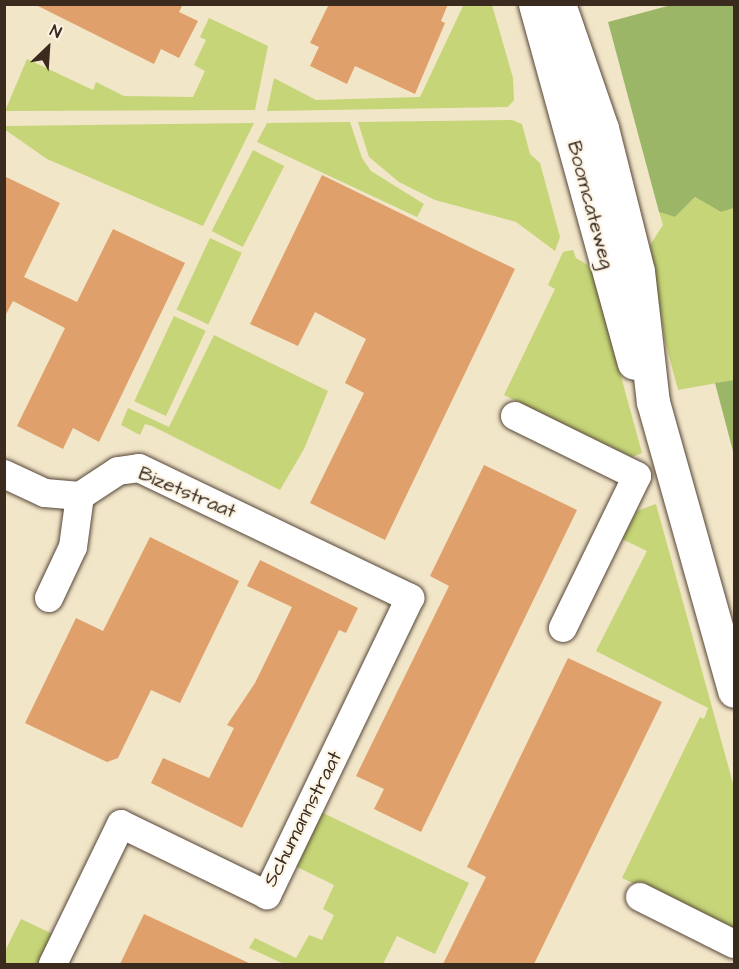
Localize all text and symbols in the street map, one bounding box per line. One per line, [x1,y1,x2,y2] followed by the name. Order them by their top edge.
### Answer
[18,18,78,78] north arrow
[46,20,65,44] text: N
[561,138,619,272] street label: Boomcateweg
[135,462,239,524] street label: Bizetstraat
[259,747,347,891] street label: Schumannstraat

